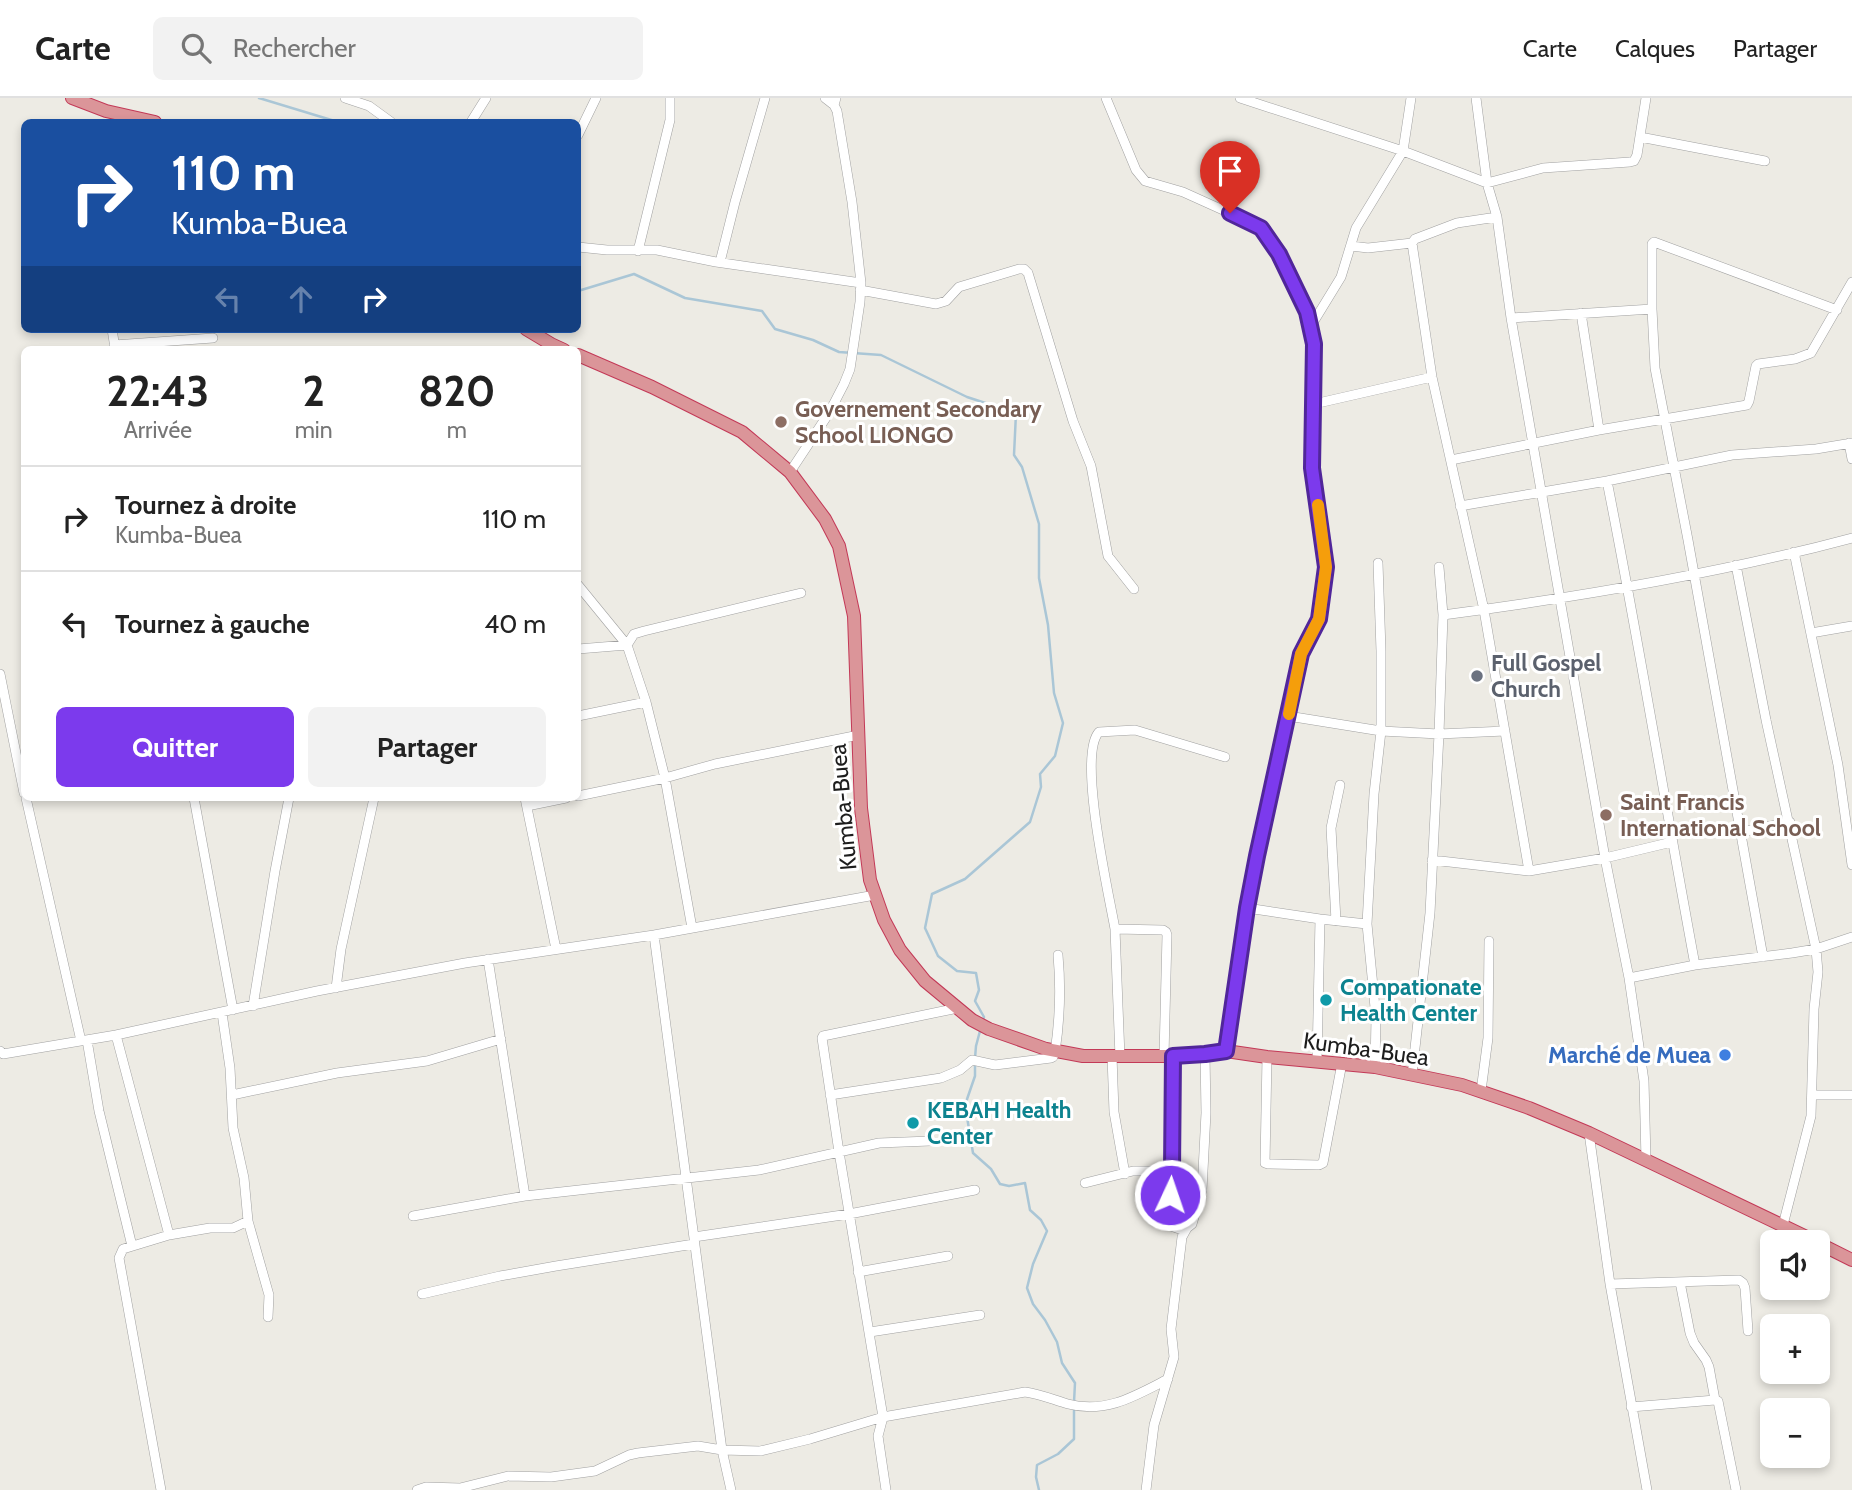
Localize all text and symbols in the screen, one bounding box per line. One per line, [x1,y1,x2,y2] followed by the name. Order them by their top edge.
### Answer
[153,17,643,80] search box
[35,28,111,68] text: Carte
[177,29,215,67] icon: search
[233,32,356,64] text: Rechercher
[1523,34,1577,63] text: Carte
[1615,34,1695,63] text: Calques
[1733,34,1817,63] text: Partager
[1200,141,1260,213] pin
[171,143,295,202] text: 110 m
[56,147,147,238] icon: right
[1211,152,1249,190] icon: arrive
[171,203,347,242] text: Kumba-Buea
[209,280,247,318] icon: left
[282,280,320,318] icon: ahead
[355,280,393,318] icon: right
[107,365,209,417] text: 22:43
[302,365,325,417] text: 2
[418,365,495,417] text: 820
[795,395,1042,449] place label: Governement Secondary School LIONGO
[773,414,789,430] marker: Governement Secondary School LIONGO
[124,416,192,444] text: Arrivée
[295,416,333,444] text: min
[447,416,467,444] text: m
[115,489,297,521] text: Tournez à droite
[56,500,94,538] icon: right
[482,503,546,535] text: 110 m
[115,521,242,549] text: Kumba-Buea
[56,605,94,643] icon: left
[115,608,310,640] text: Tournez à gauche
[484,608,546,640] text: 40 m
[1491,649,1601,703] place label: Full Gospel Church
[1469,668,1485,684] marker: Full Gospel Church
[56,707,294,787] button: Quitter
[308,707,546,787] button: Partager
[824,743,862,871] street label: Kumba-Buea
[1620,788,1821,842] place label: Saint Francis International School
[1598,807,1614,823] marker: Saint Francis International School
[1340,973,1482,1027] place label: Compationate Health Center
[1318,992,1334,1008] marker: Compationate Health Center
[1301,1026,1431,1072] street label: Kumba-Buea
[1548,1041,1712,1069] place label: Marché de Muea
[1717,1047,1733,1063] marker: Marché de Muea
[927,1096,1072,1150] place label: KEBAH Health Center
[905,1115,921,1131] marker: KEBAH Health Center
[1133,1158,1207,1232] position arrow
[1760,1230,1830,1468] map controls
[1760,1230,1830,1300] button: sound
[1760,1314,1830,1384] button: +
[1760,1398,1830,1468] button: −

